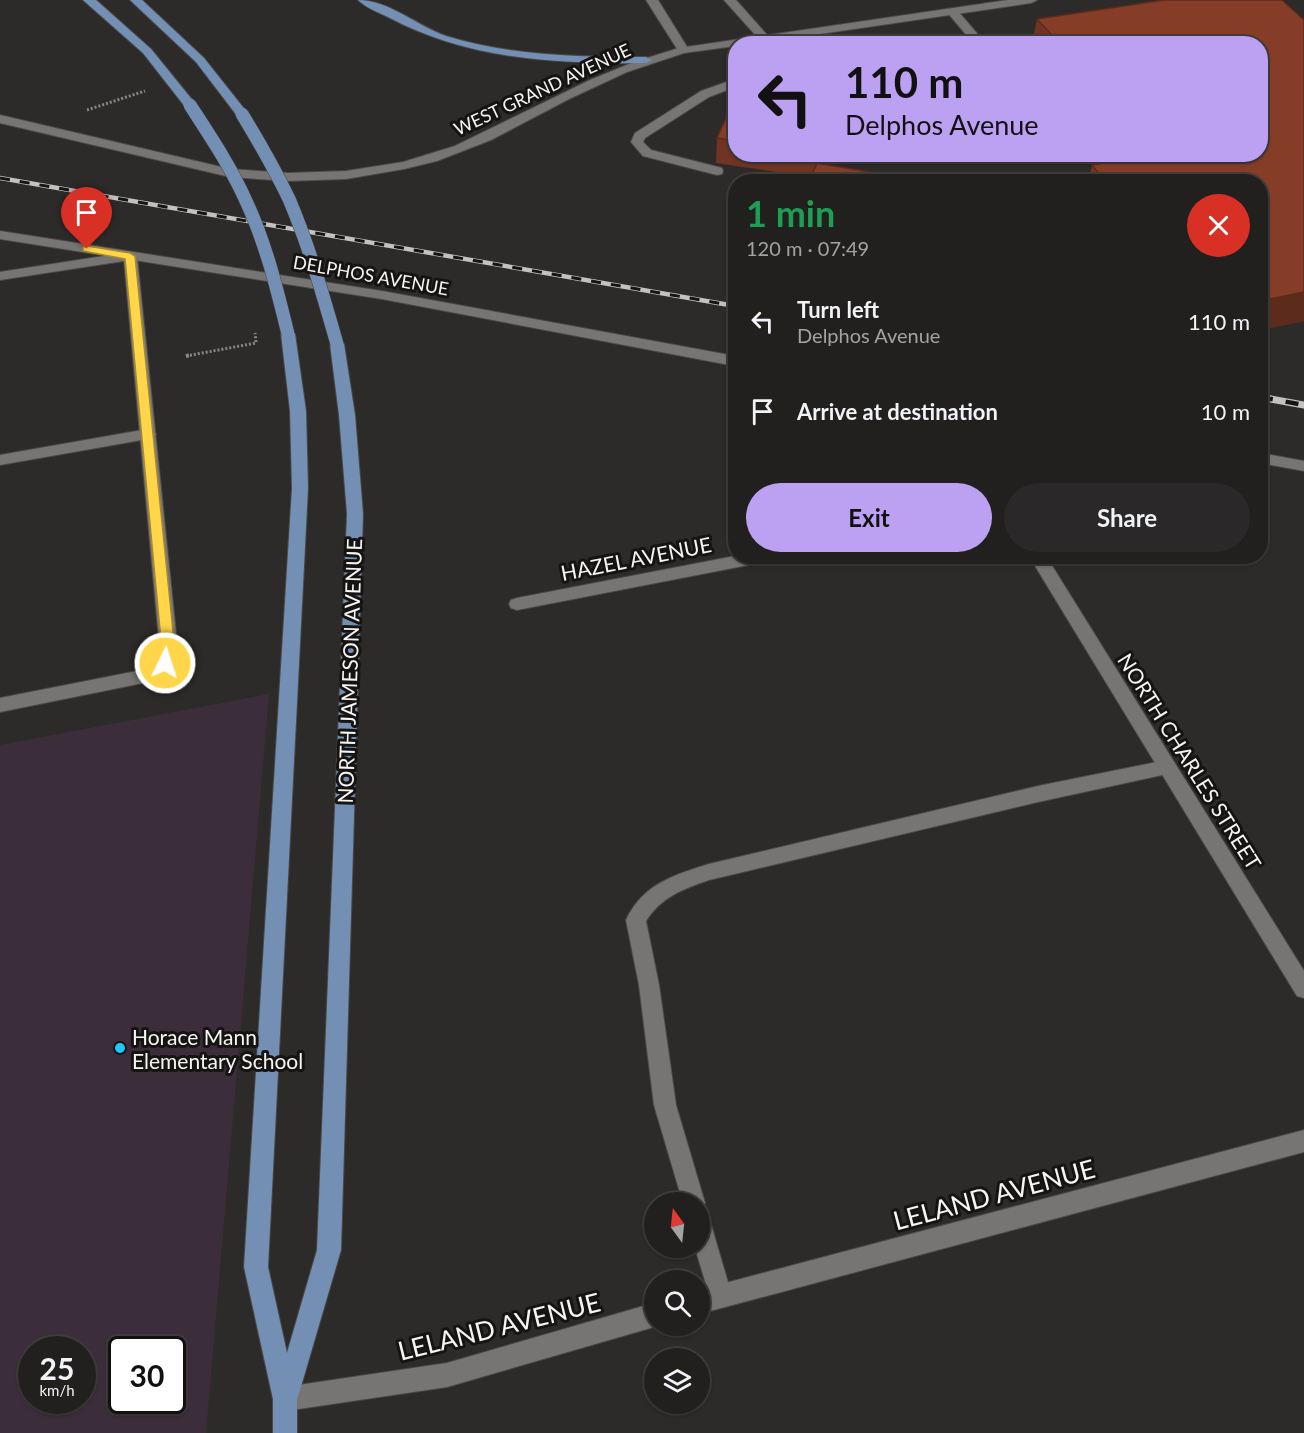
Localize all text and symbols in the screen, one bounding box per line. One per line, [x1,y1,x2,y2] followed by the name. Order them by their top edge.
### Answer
[450,38,634,140] street label: WEST GRAND AVENUE
[845,57,963,107] text: 110 m
[746,60,824,138] icon: left
[845,108,1039,141] text: Delphos Avenue
[61,187,112,249] pin
[746,191,835,235] text: 1 min
[1187,194,1250,257] button: close
[70,196,103,229] icon: arrive
[746,236,869,260] text: 120 m · 07:49
[292,251,450,299] street label: DELPHOS AVENUE
[797,296,879,323] text: Turn left
[746,305,779,338] icon: left
[1188,308,1250,335] text: 110 m
[797,323,940,347] text: Delphos Avenue
[746,395,779,428] icon: arrive
[797,398,998,425] text: Arrive at destination
[1201,398,1250,425] text: 10 m
[746,483,992,552] button: Exit
[1004,483,1250,552] button: Share
[559,531,713,585] street label: HAZEL AVENUE
[332,538,366,804] street label: NORTH JAMESON AVENUE
[133,631,197,695] position arrow
[1113,648,1267,874] street label: NORTH CHARLES STREET
[132,1024,303,1073] place label: Horace Mann Elementary School
[113,1041,127,1055] marker: Horace Mann Elementary School
[890,1152,1098,1236] street label: LELAND AVENUE
[644,1192,710,1258] north arrow
[644,1192,710,1414] map controls
[644,1270,710,1336] button: search
[394,1285,604,1367] street label: LELAND AVENUE
[108,1336,186,1414] speed limit sign: 30
[644,1348,710,1414] button: layers
[40,1350,74,1386] text: 25
[39,1381,75,1399] text: km/h

